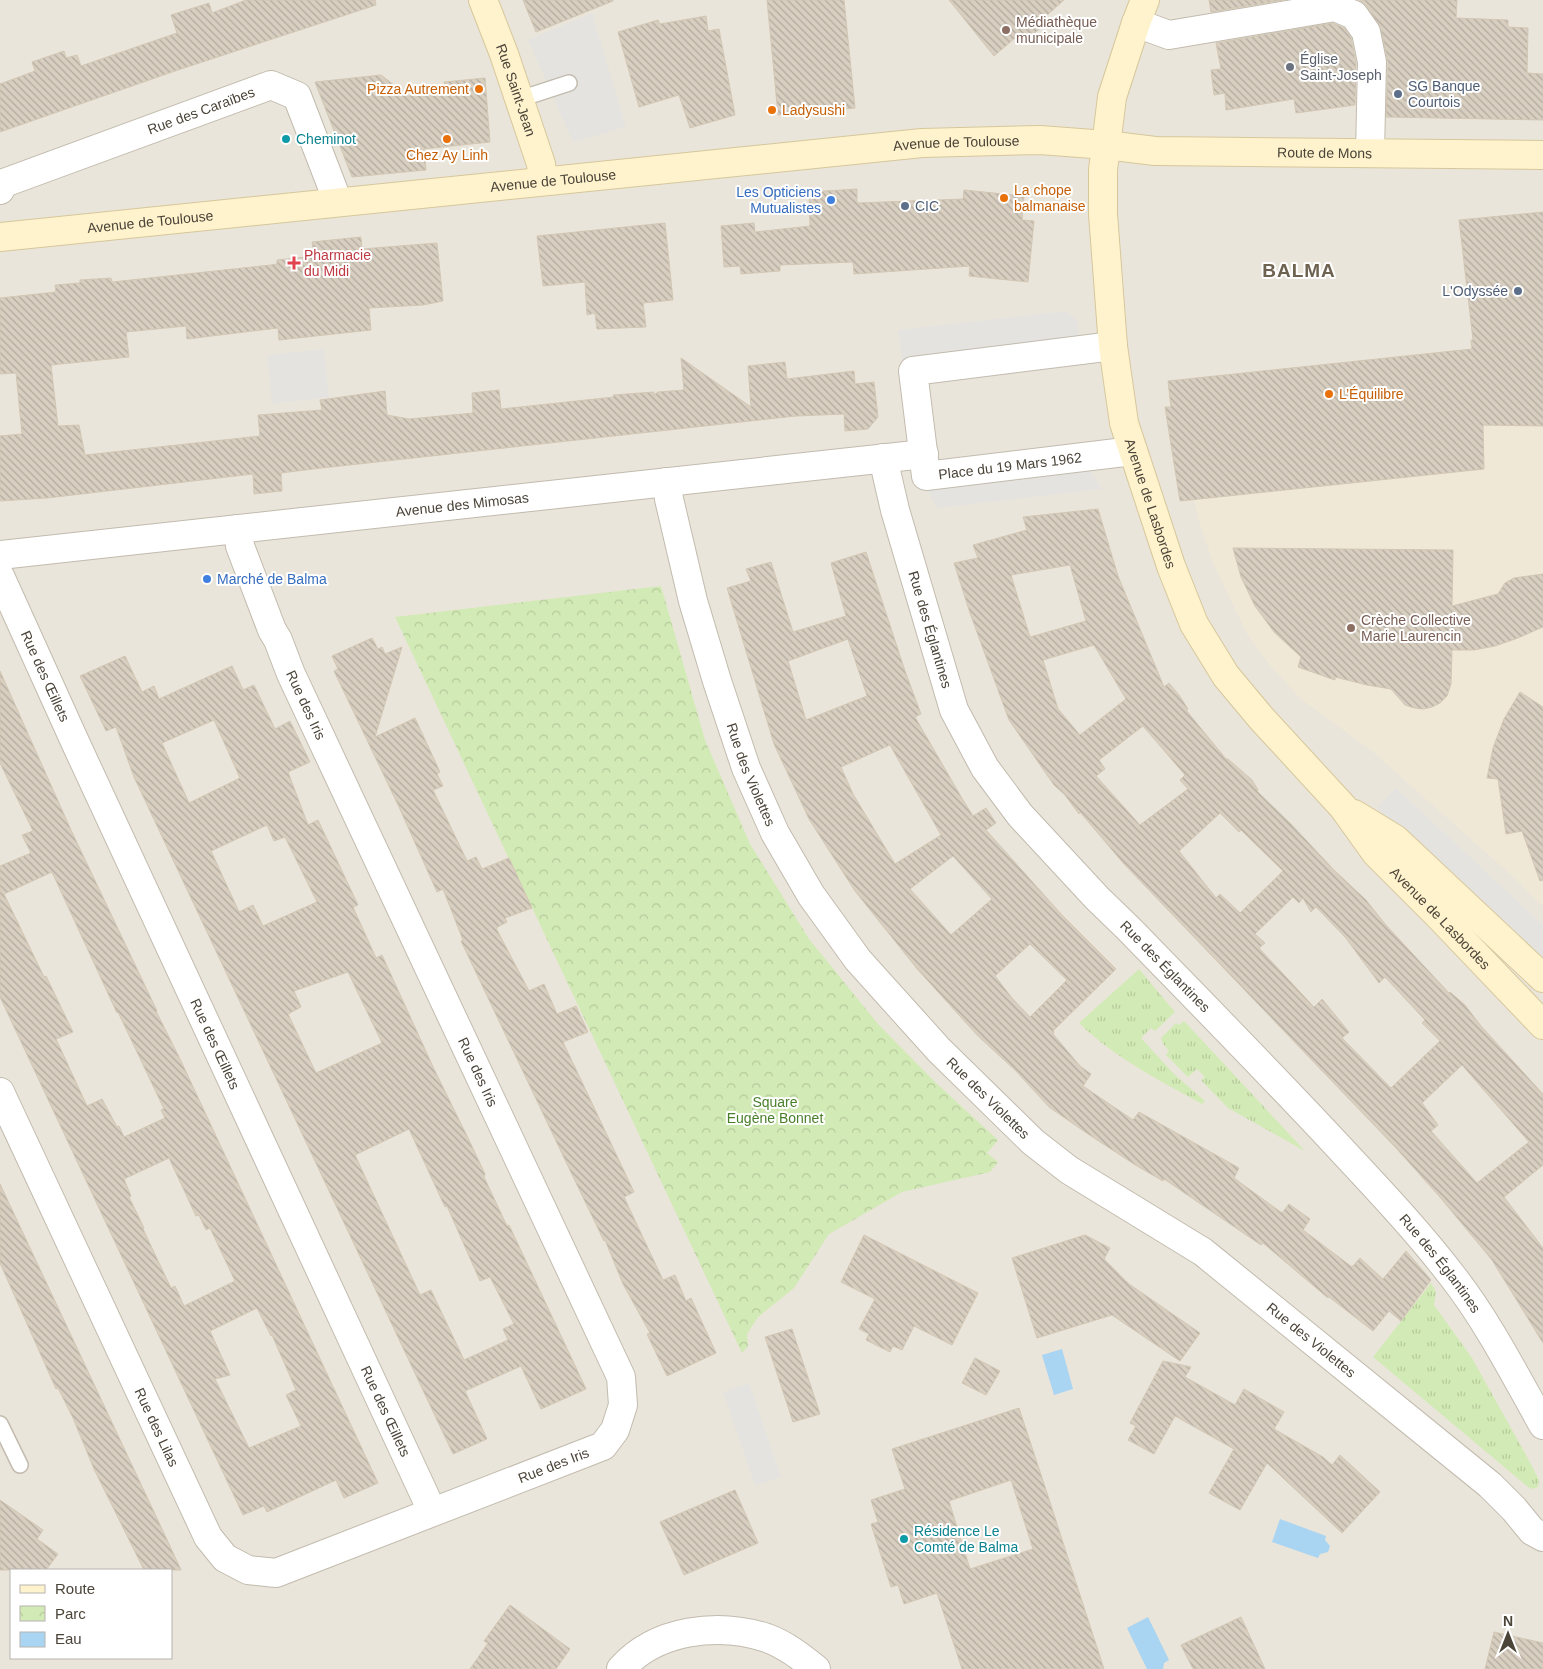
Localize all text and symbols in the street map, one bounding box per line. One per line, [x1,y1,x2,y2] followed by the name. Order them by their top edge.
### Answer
[1016,14,1097,46] place label: Médiathèque municipale
[1000,24,1012,36] marker: Médiathèque municipale
[493,42,539,138] street label: Rue Saint-Jean
[1300,51,1382,83] place label: Église Saint-Joseph
[1284,61,1296,73] marker: Église Saint-Joseph
[1408,78,1481,110] place label: SG Banque Courtois
[367,81,469,97] place label: Pizza Autrement
[473,83,485,95] marker: Pizza Autrement
[145,84,257,138] street label: Rue des Caraïbes
[1392,88,1404,100] marker: SG Banque Courtois
[782,102,845,118] place label: Ladysushi
[766,104,778,116] marker: Ladysushi
[296,131,356,147] place label: Cheminot
[280,133,292,145] marker: Cheminot
[441,133,453,145] marker: Chez Ay Linh
[892,133,1020,154] street label: Avenue de Toulouse
[1277,144,1372,161] street label: Route de Mons
[406,147,488,163] place label: Chez Ay Linh
[489,166,617,195] street label: Avenue de Toulouse
[1014,182,1086,214] place label: La chope balmanaise
[736,184,821,216] place label: Les Opticiens Mutualistes
[998,192,1010,204] marker: La chope balmanaise
[825,194,837,206] marker: Les Opticiens Mutualistes
[915,198,939,214] place label: CIC
[899,200,911,212] marker: CIC
[86,207,214,236] street label: Avenue de Toulouse
[304,247,371,279] place label: Pharmacie du Midi
[288,257,300,269] marker: Pharmacie du Midi
[1262,260,1336,281] district label: BALMA
[1442,283,1508,299] place label: L'Odyssée
[1512,285,1524,297] marker: L'Odyssée
[1339,386,1404,402] place label: L’Équilibre
[1323,388,1335,400] marker: L’Équilibre
[1122,436,1179,571] street label: Avenue de Lasbordes
[938,449,1083,482] street label: Place du 19 Mars 1962
[395,489,530,520] street label: Avenue des Mimosas
[905,569,955,690] street label: Rue des Églantines
[217,571,327,587] place label: Marché de Balma
[201,573,213,585] marker: Marché de Balma
[1361,612,1471,644] place label: Crèche Collective Marie Laurencin
[1345,622,1357,634] marker: Crèche Collective Marie Laurencin
[18,628,73,724] street label: Rue des Œillets
[283,668,329,742] street label: Rue des Iris
[724,721,779,828] street label: Rue des Violettes
[1387,864,1493,973] street label: Avenue de Lasbordes
[1117,917,1213,1015] street label: Rue des Églantines
[187,996,243,1092] street label: Rue des Œillets
[455,1035,501,1109] street label: Rue des Iris
[943,1054,1033,1142] street label: Rue des Violettes
[727,1094,823,1126] park label: Square Eugène Bonnet
[1396,1211,1484,1316] street label: Rue des Églantines
[1264,1299,1359,1381] street label: Rue des Violettes
[358,1363,414,1459] street label: Rue des Œillets
[131,1385,182,1469] street label: Rue des Lilas
[516,1444,591,1486] street label: Rue des Iris
[914,1523,1018,1555] place label: Résidence Le Comté de Balma
[898,1533,910,1545] marker: Résidence Le Comté de Balma
[10,1569,172,1659] legend
[55,1580,95,1597] text: Route
[55,1605,86,1622] text: Parc
[1483,1609,1533,1659] north arrow
[1503,1613,1513,1629] text: N
[55,1630,82,1647] text: Eau

